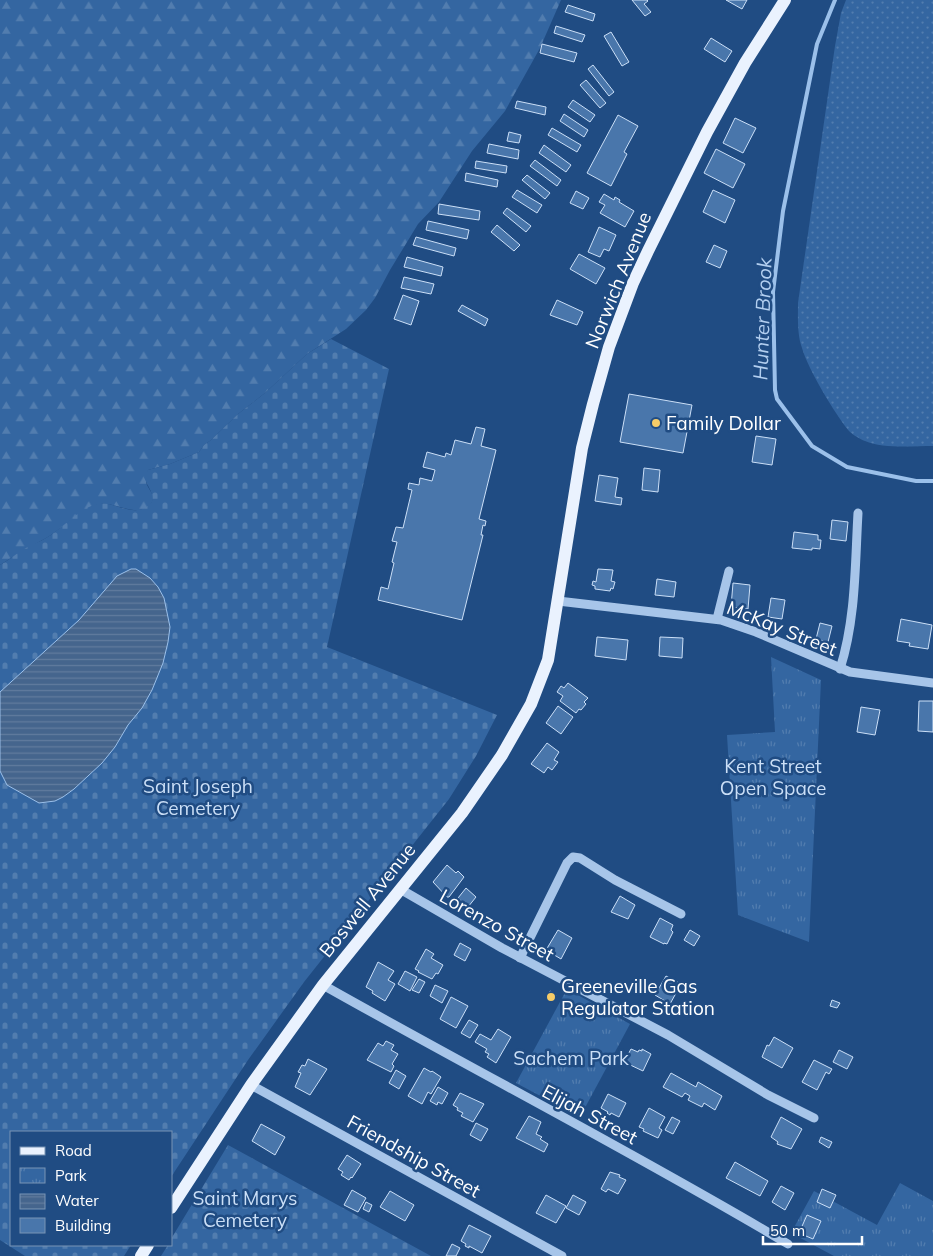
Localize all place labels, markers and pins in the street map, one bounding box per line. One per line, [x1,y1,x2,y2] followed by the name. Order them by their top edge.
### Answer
[666,411,781,435] place label: Family Dollar
[650,417,662,429] marker: Family Dollar
[561,974,715,1020] place label: Greeneville Gas Regulator Station
[545,991,557,1003] marker: Greeneville Gas Regulator Station

